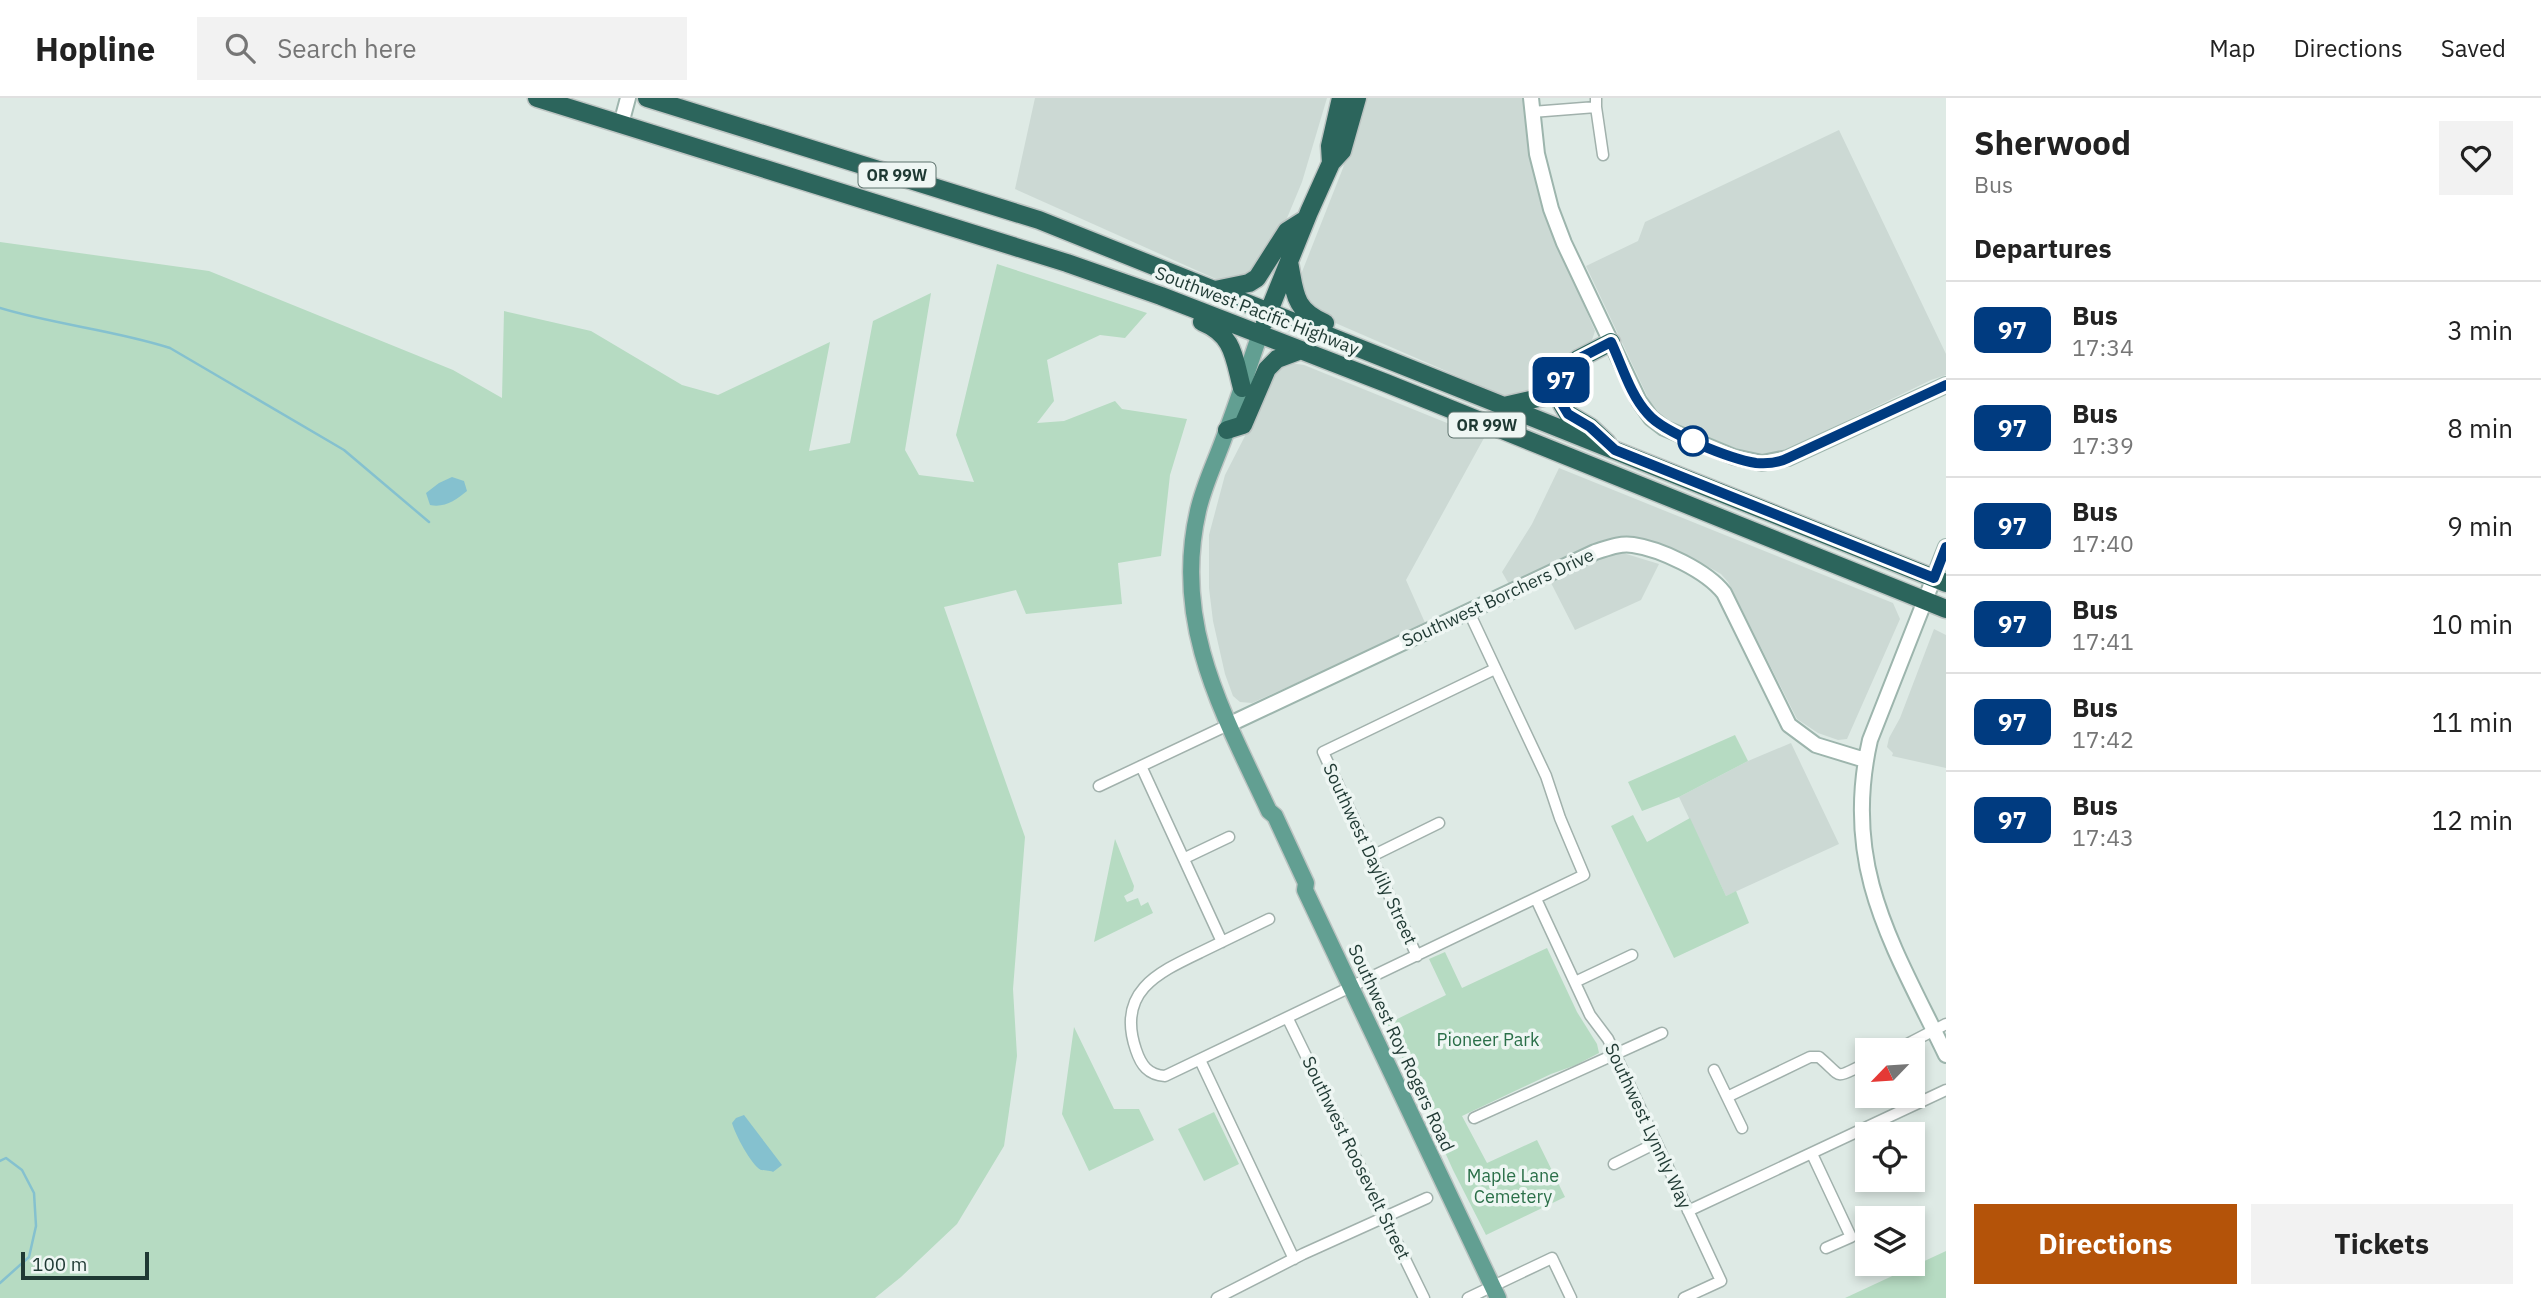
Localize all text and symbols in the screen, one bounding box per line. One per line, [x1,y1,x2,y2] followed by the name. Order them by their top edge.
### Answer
[197,17,687,80] search box
[35,27,155,70] text: Hopline
[221,29,259,67] icon: search
[277,31,417,65] text: Search here
[2209,32,2255,64] text: Map
[2293,32,2403,64] text: Directions
[2441,32,2506,64] text: Saved
[1974,121,2131,164] text: Sherwood
[2439,121,2513,195] button: heart
[858,162,936,188] road number: OR 99W
[1974,169,2013,199] text: Bus
[1974,231,2112,265] text: Departures
[1152,261,1362,360] street label: Southwest Pacific Highway
[2072,298,2118,332] text: Bus
[2447,313,2513,347] text: 3 min
[1998,314,2027,346] text: 97
[2072,332,2134,362] text: 17:34
[1530,357,1592,403] line badge: 97
[1547,364,1575,396] text: 97
[2072,396,2118,430] text: Bus
[2447,411,2513,445] text: 8 min
[1448,412,1526,438] road number: OR 99W
[1998,412,2027,444] text: 97
[1678,426,1708,456] unlabelled marker
[2072,430,2134,460] text: 17:39
[2072,494,2118,528] text: Bus
[2447,509,2513,543] text: 9 min
[1998,510,2027,542] text: 97
[2072,528,2134,558] text: 17:40
[1398,543,1597,652] street label: Southwest Borchers Drive
[2072,592,2118,626] text: Bus
[2432,607,2513,641] text: 10 min
[1998,608,2027,640] text: 97
[2072,626,2134,656] text: 17:41
[2072,690,2118,724] text: Bus
[2432,705,2513,739] text: 11 min
[1998,706,2027,738] text: 97
[2072,724,2134,754] text: 17:42
[1318,760,1423,948] street label: Southwest Daylily Street
[2072,788,2118,822] text: Bus
[2432,803,2513,837] text: 12 min
[1998,804,2027,836] text: 97
[2072,822,2134,852] text: 17:43
[1343,940,1460,1155] street label: Southwest Roy Rogers Road
[1437,1028,1540,1051] park label: Pioneer Park
[1855,1038,1925,1108] north arrow
[1855,1038,1925,1276] map controls
[1600,1039,1697,1212] street label: Southwest Lynnly Way
[1297,1052,1416,1263] street label: Southwest Roosevelt Street
[1855,1122,1925,1192] button: locate
[1467,1164,1559,1208] park label: Maple Lane Cemetery
[1974,1204,2237,1284] button: Directions
[2251,1204,2513,1284] button: Tickets
[1855,1206,1925,1276] button: layers
[21,1249,149,1281] scale bar
[32,1252,87,1276] text: 100 m

